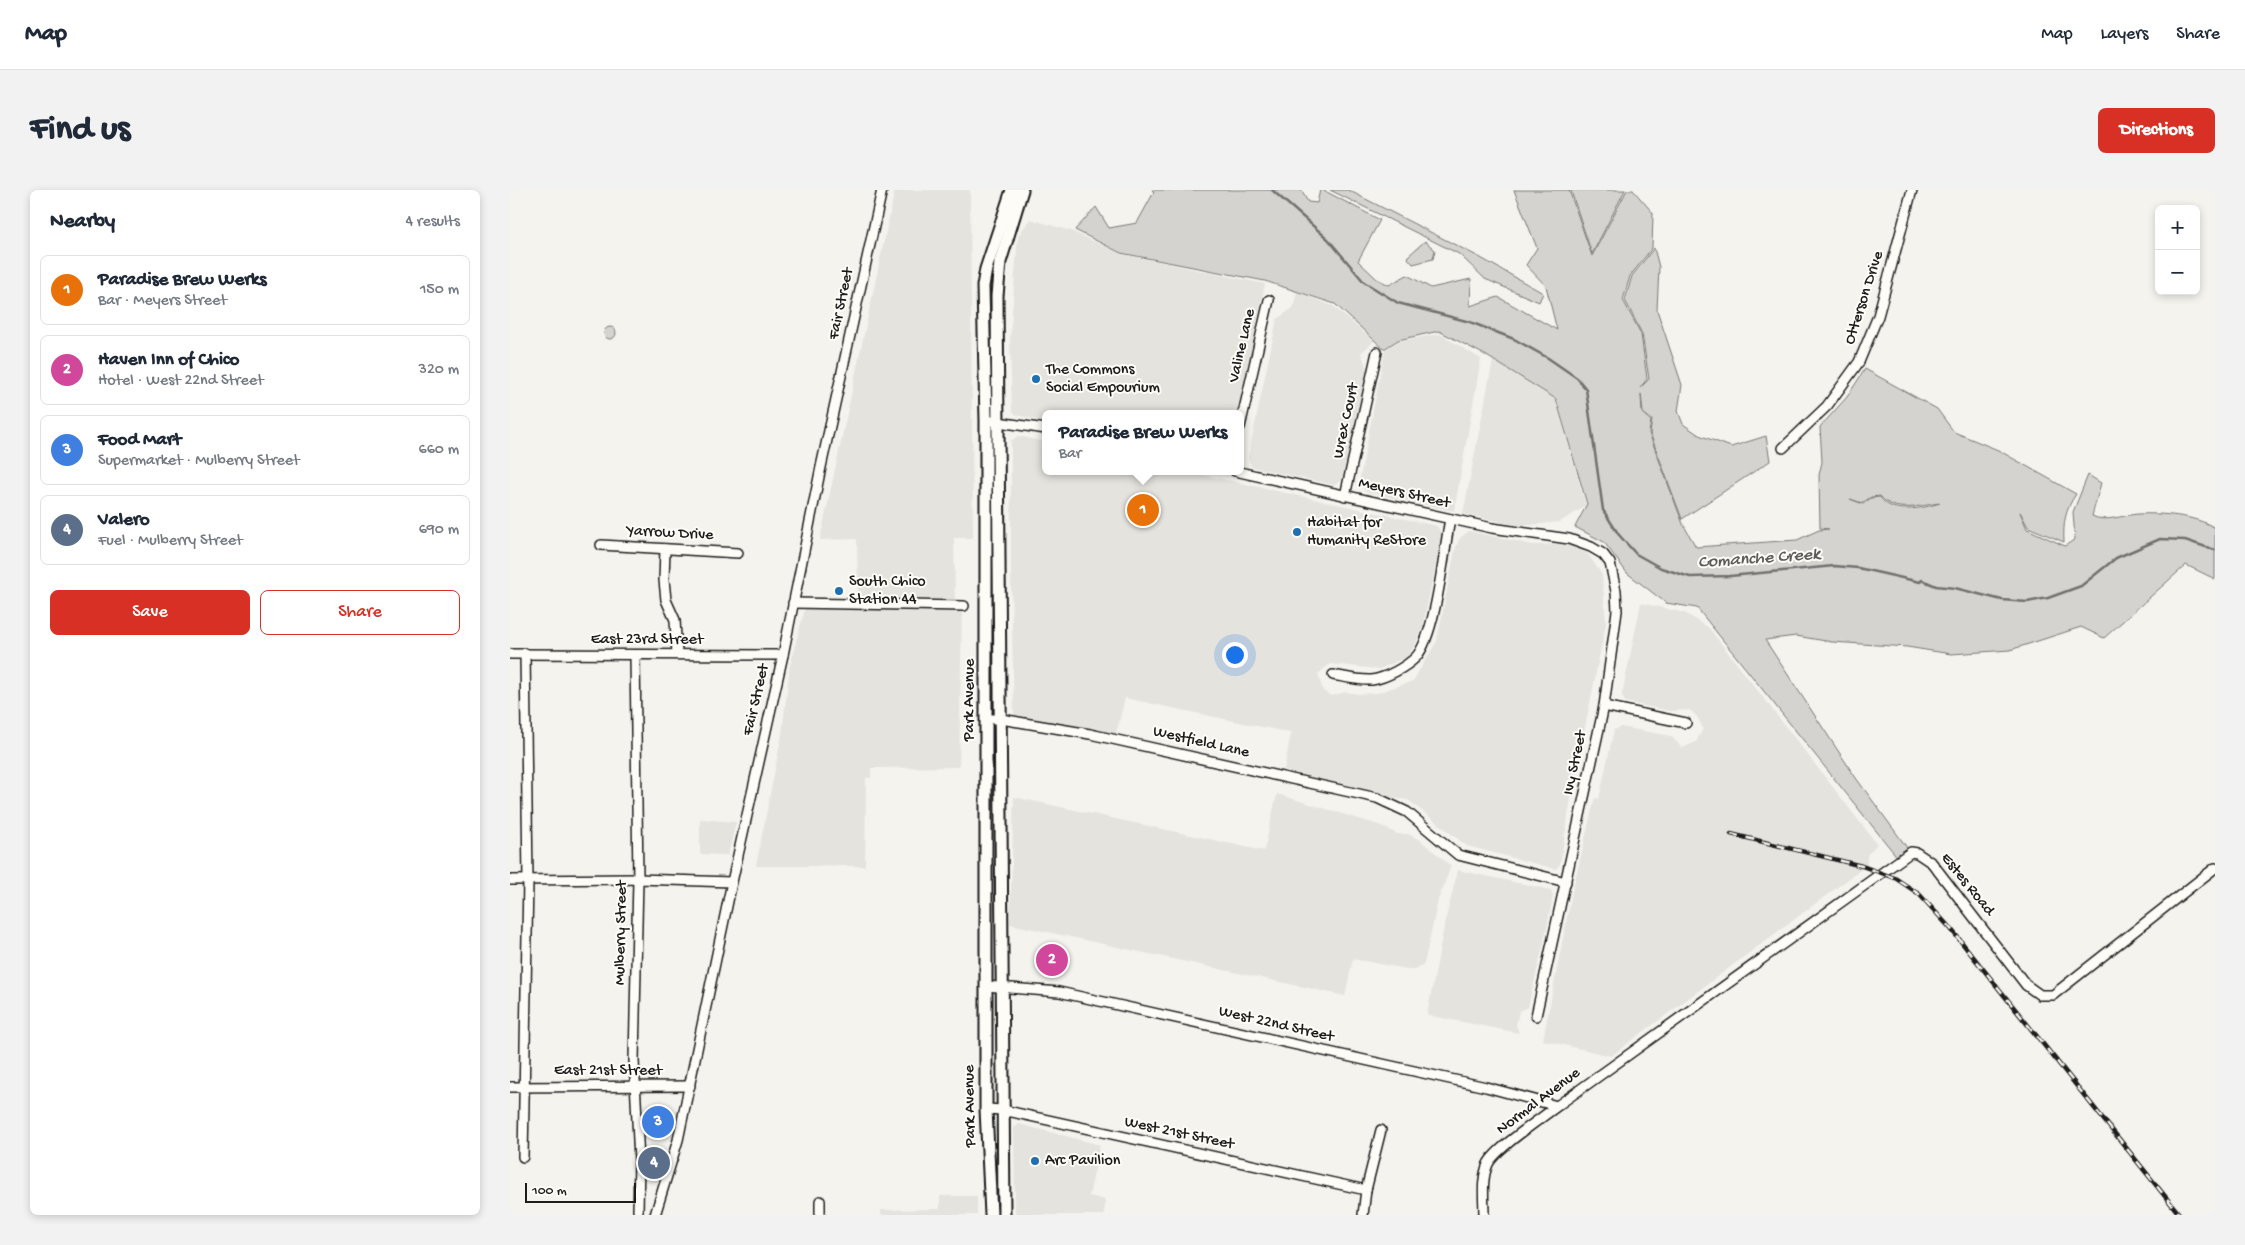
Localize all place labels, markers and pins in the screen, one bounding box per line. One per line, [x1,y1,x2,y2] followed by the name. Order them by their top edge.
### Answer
[1045,361,1160,398] place label: The Commons Social Empourium
[1030,373,1042,385] marker: The Commons Social Empourium
[1127,491,1159,529] pin: 1
[1307,514,1427,551] place label: Habitat for Humanity ReStore
[1291,526,1303,538] marker: Habitat for Humanity ReStore
[849,573,926,610] place label: South Chico Station 44
[833,585,845,597] marker: South Chico Station 44
[1036,941,1068,979] pin: 2
[642,1103,674,1141] pin: 3
[638,1144,670,1182] pin: 4
[1045,1152,1121,1171] place label: Arc Pavilion
[1029,1155,1041,1167] marker: Arc Pavilion

